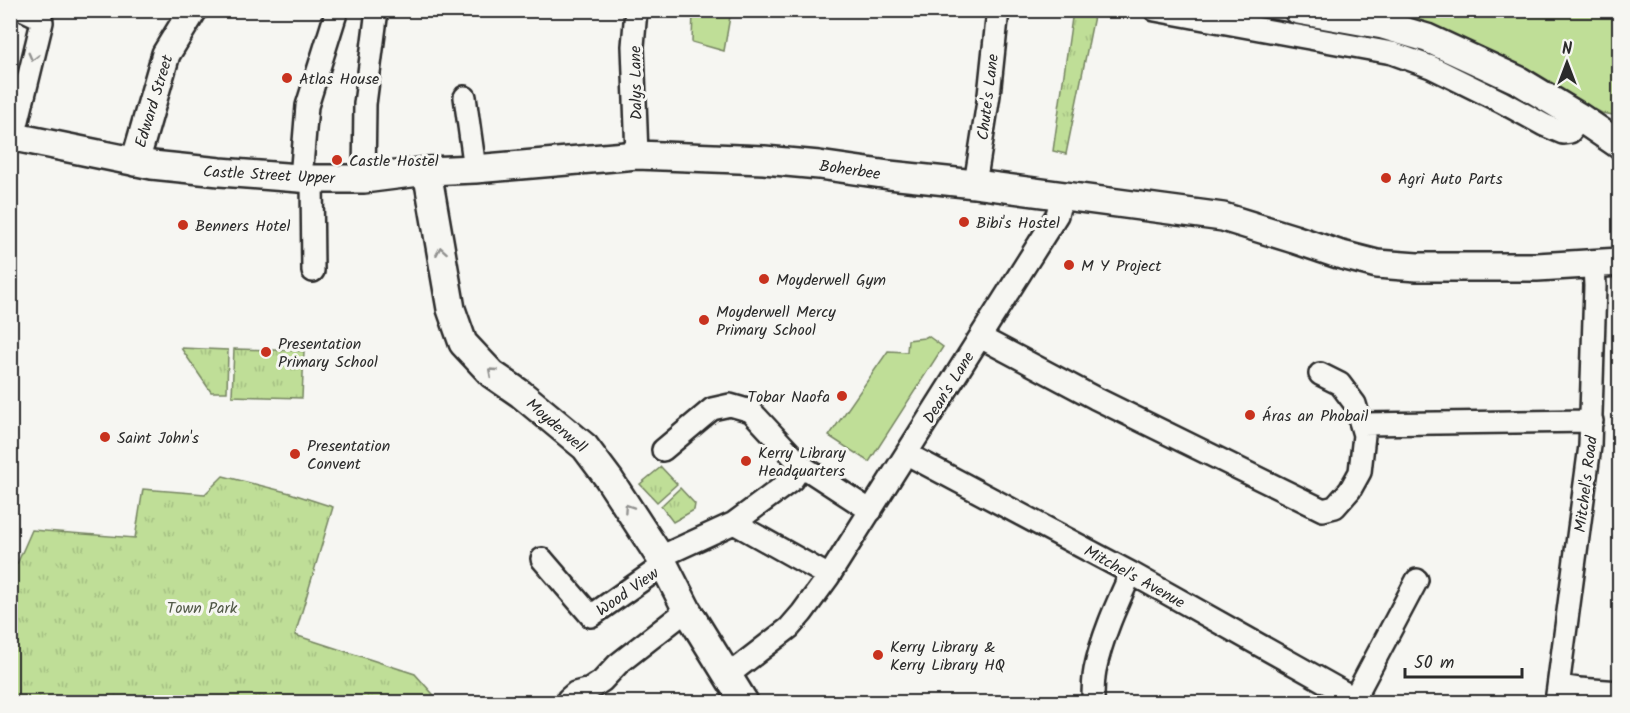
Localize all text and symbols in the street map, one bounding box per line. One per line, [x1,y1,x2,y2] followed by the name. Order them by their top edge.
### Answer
[1537,33,1597,93] north arrow
[1562,37,1572,62] text: N
[623,46,650,120] street label: Dalys Lane
[128,51,181,151] street label: Edward Street
[28,52,41,62] one-way arrow
[971,53,1006,142] street label: Chute's Lane
[299,67,379,92] place label: Atlas House
[280,71,294,85] marker: Atlas House
[349,149,439,174] place label: Castle Hostel
[330,153,344,167] marker: Castle Hostel
[818,154,882,187] street label: Boherbee
[202,160,337,192] street label: Castle Street Upper
[1398,167,1503,192] place label: Agri Auto Parts
[1379,171,1393,185] marker: Agri Auto Parts
[976,211,1060,236] place label: Bibi's Hostel
[195,214,291,239] place label: Benners Hotel
[957,215,971,229] marker: Bibi's Hostel
[176,218,190,232] marker: Benners Hotel
[435,246,448,256] one-way arrow
[1081,254,1162,279] place label: M Y Project
[1062,258,1076,272] marker: M Y Project
[776,268,886,293] place label: Moyderwell Gym
[757,272,771,286] marker: Moyderwell Gym
[716,300,836,343] place label: Moyderwell Mercy Primary School
[697,313,711,327] marker: Moyderwell Mercy Primary School
[278,332,378,375] place label: Presentation Primary School
[259,345,273,359] marker: Presentation Primary School
[917,347,981,429] street label: Dean's Lane
[488,368,498,379] one-way arrow
[747,385,830,410] place label: Tobar Naofa
[835,389,849,403] marker: Tobar Naofa
[520,393,592,460] street label: Moyderwell
[1262,404,1368,429] place label: Áras an Phobail
[1243,408,1257,422] marker: Áras an Phobail
[117,426,199,451] place label: Saint John's
[98,430,112,444] marker: Saint John's
[1568,433,1605,534] street label: Mitchel's Road
[307,434,390,477] place label: Presentation Convent
[758,441,846,484] place label: Kerry Library Headquarters
[288,447,302,461] marker: Presentation Convent
[739,454,753,468] marker: Kerry Library Headquarters
[624,504,635,515] one-way arrow
[1079,539,1189,615] street label: Mitchel's Avenue
[591,561,665,623] street label: Wood View
[167,596,238,621] park label: Town Park
[890,635,1005,678] place label: Kerry Library & Kerry Library HQ
[1405,641,1522,679] scale bar
[871,648,885,662] marker: Kerry Library & Kerry Library HQ
[1414,649,1454,678] text: 50 m

